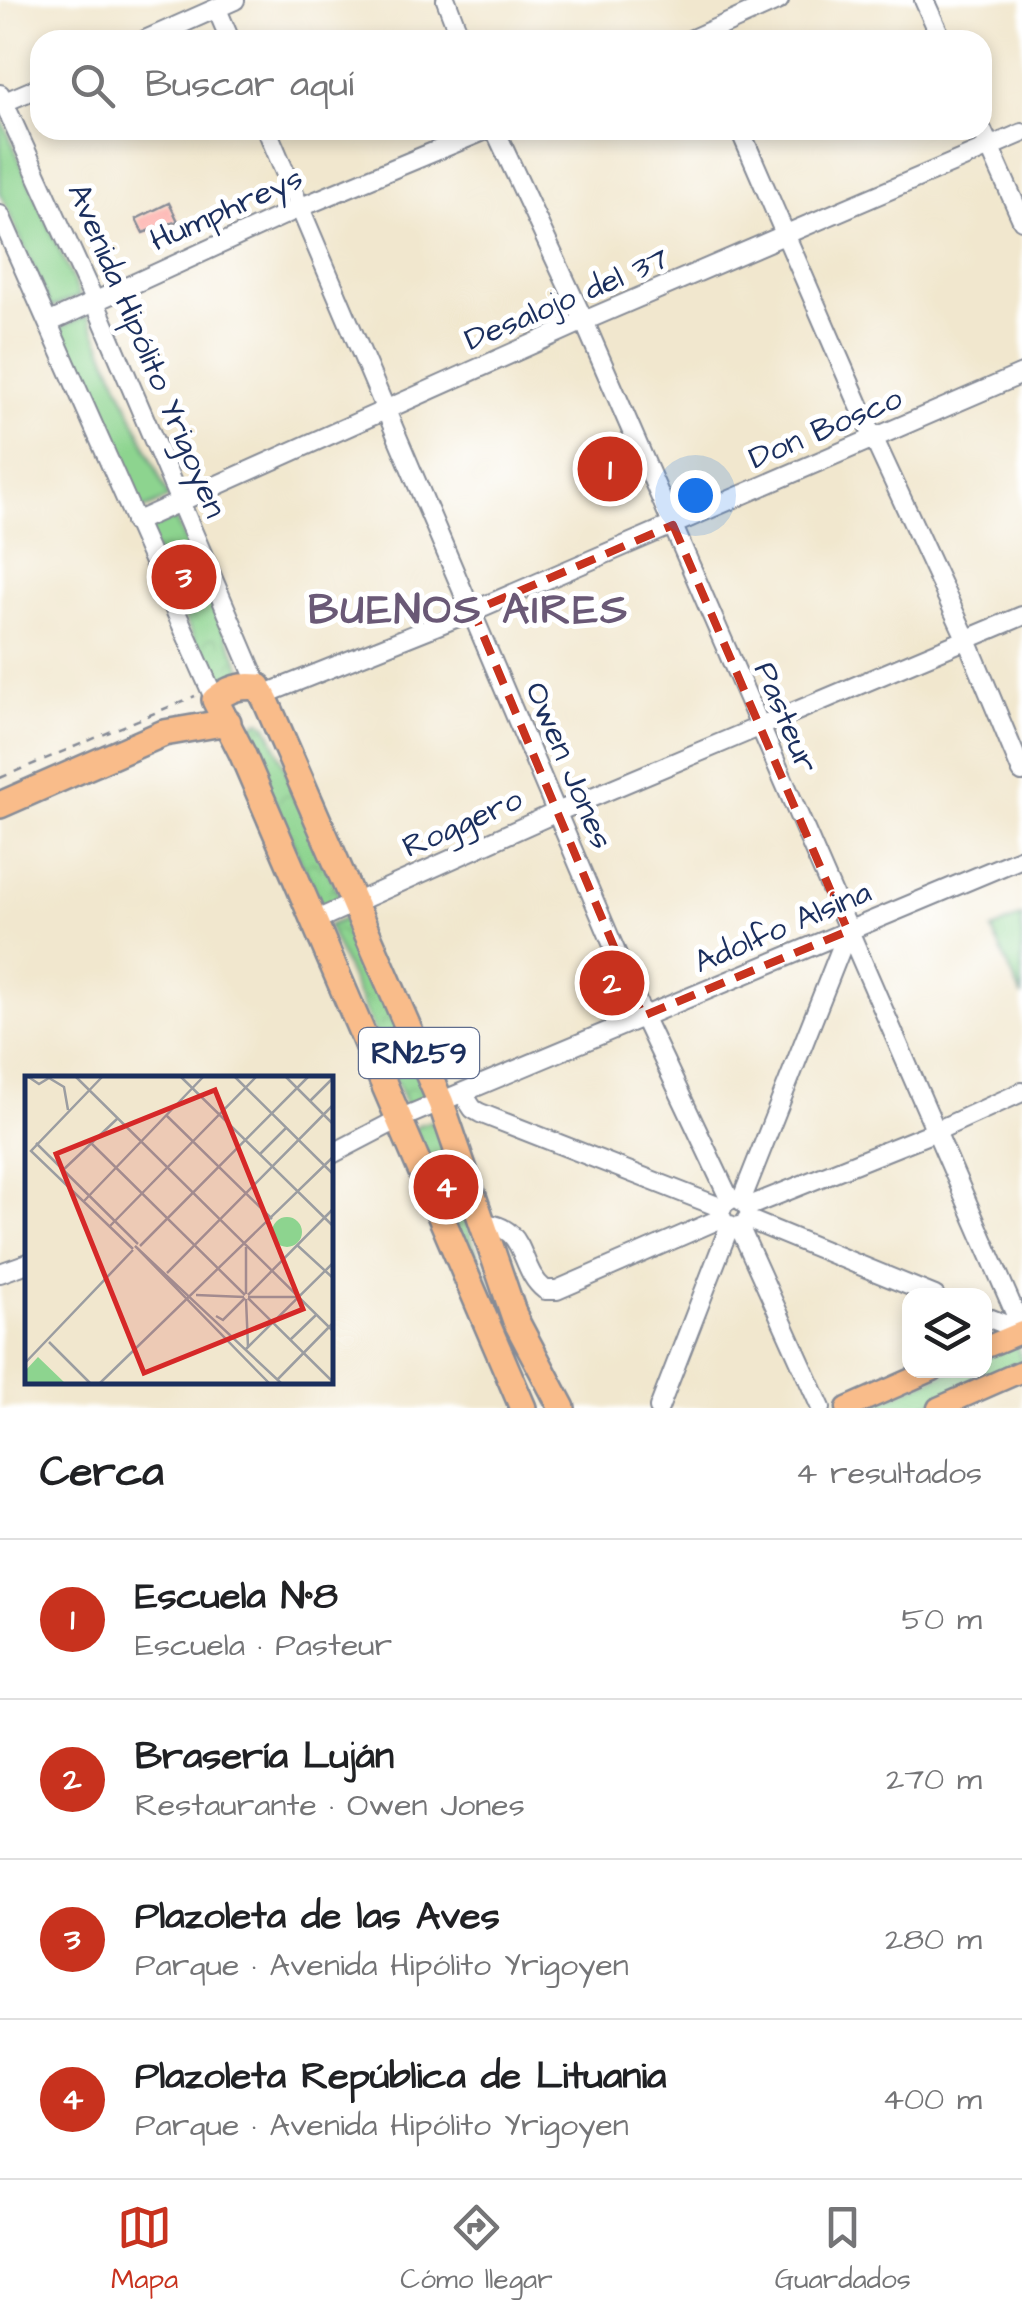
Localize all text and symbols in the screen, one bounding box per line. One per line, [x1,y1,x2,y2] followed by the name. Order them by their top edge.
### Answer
[30,30,992,140] search box
[65,58,120,113] icon: search
[145,59,354,111] text: Buscar aquí
[143,156,310,263] street label: Humphreys
[56,176,238,525] street label: Avenida Hipólito Yrigoyen
[458,236,676,363] street label: Desalojo del 37
[742,376,909,481] street label: Don Bosco
[578,432,642,506] pin: 1
[670,470,721,521] your location
[152,540,216,614] pin: 3
[308,582,630,640] district label: BUENOS AIRES
[742,655,829,781] street label: Pasteur
[513,675,624,856] street label: Owen Jones
[396,777,530,870] street label: Roggero
[687,870,878,985] street label: Adolfo Alsina
[580,946,644,1020] pin: 2
[359,1028,479,1078] road number: RN259
[25,1076,332,1383] inset map
[414,1150,478,1224] pin: 4
[902,1288,992,1378] map controls
[902,1288,992,1378] button: layers
[40,1444,164,1502] text: Cerca
[795,1451,982,1496] text: 4 resultados
[135,1571,338,1623] text: Escuela N°8
[70,1597,75,1642] text: 1
[901,1597,982,1642] text: 50 m
[135,1623,392,1668] text: Escuela · Pasteur
[135,1731,394,1783] text: Brasería Luján
[63,1757,82,1802] text: 2
[886,1757,982,1802] text: 270 m
[135,1783,525,1828] text: Restaurante · Owen Jones
[135,1891,500,1943] text: Plazoleta de las Aves
[64,1917,81,1962] text: 3
[885,1917,982,1962] text: 280 m
[135,1943,629,1988] text: Parque · Avenida Hipólito Yrigoyen
[135,2051,666,2103] text: Plazoleta República de Lituania
[62,2077,83,2122] text: 4
[882,2077,982,2122] text: 400 m
[135,2103,629,2148] text: Parque · Avenida Hipólito Yrigoyen
[111,2200,178,2299] tab: Mapa
[400,2200,553,2299] tab: Cómo llegar
[775,2200,911,2299] tab: Guardados

